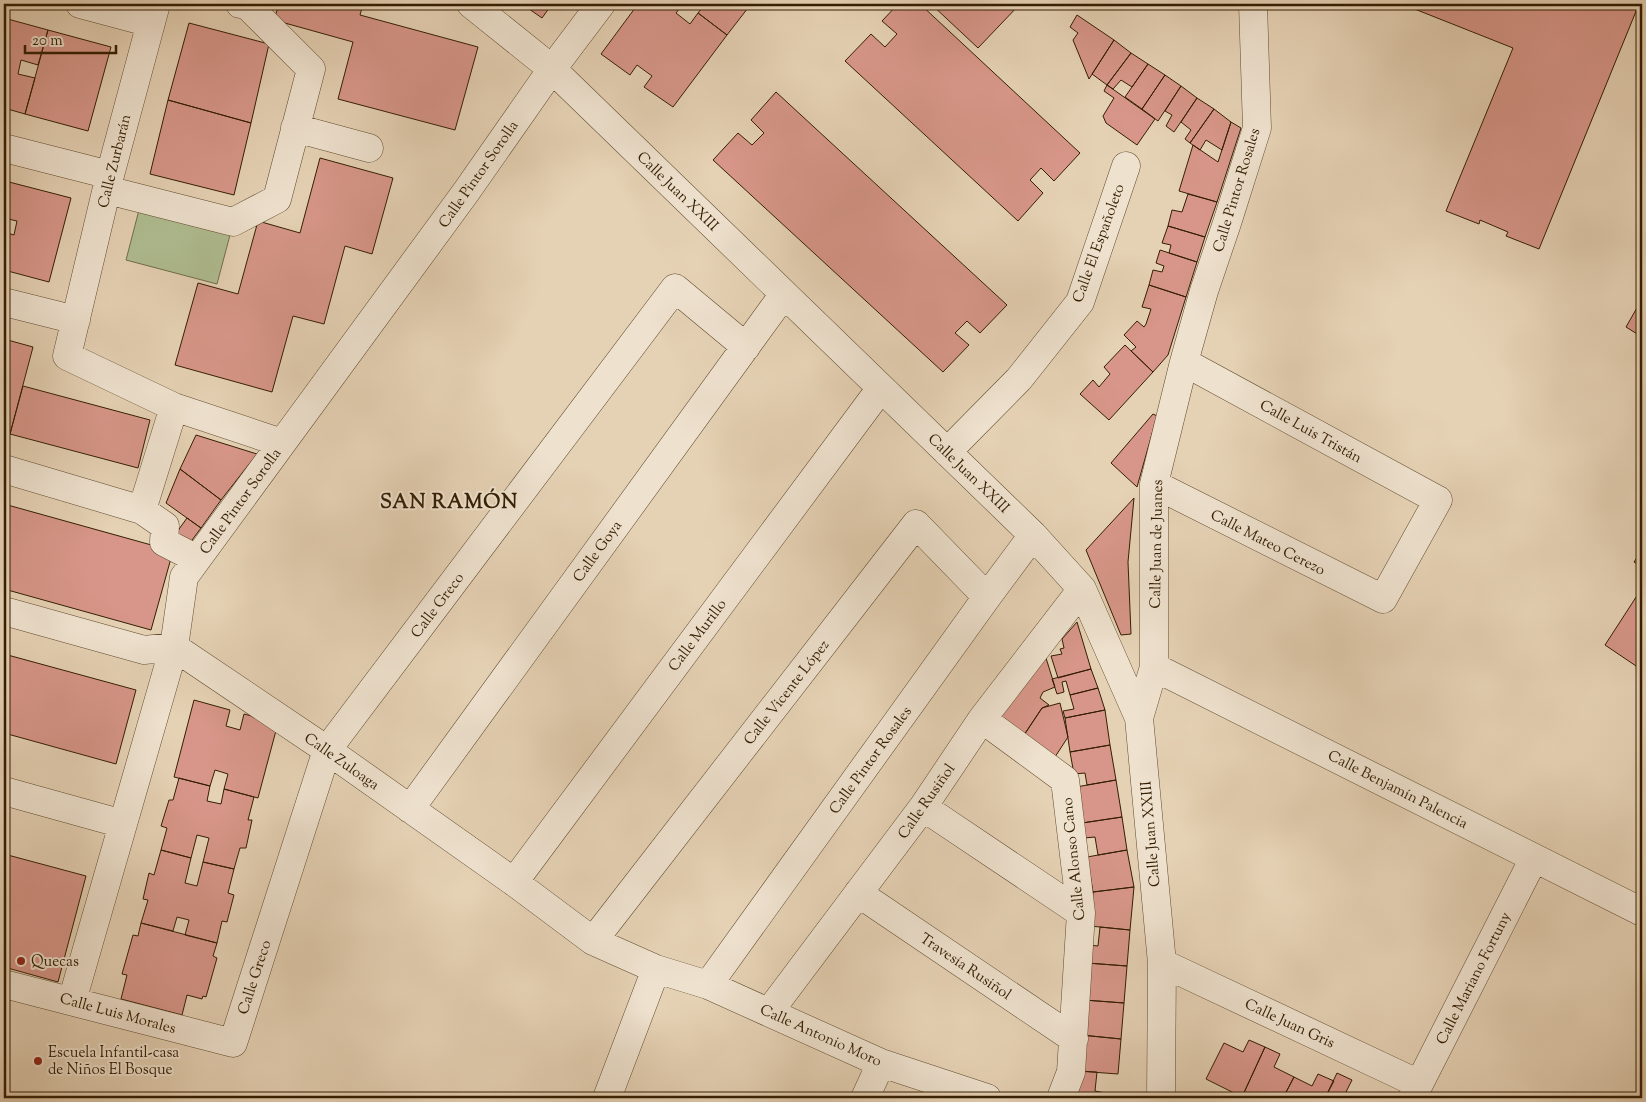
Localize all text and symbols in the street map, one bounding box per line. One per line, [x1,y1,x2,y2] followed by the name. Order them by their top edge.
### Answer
[25,22,116,54] scale bar
[32,31,63,52] text: 20 m
[94,112,137,211] street label: Calle Zurbarán
[434,117,524,233] street label: Calle Pintor Sorolla
[1209,126,1266,255] street label: Calle Pintor Rosales
[631,148,723,237] street label: Calle Juan XXIII
[1068,181,1131,306] street label: Calle El Españoleto
[1255,395,1365,469] street label: Calle Luis Tristán
[922,430,1014,519] street label: Calle Juan XXIII
[195,444,287,559] street label: Calle Pintor Sorolla
[1146,479,1169,609] street label: Calle Juan de Juanes
[380,488,518,518] district label: SAN RAMÓN
[1206,505,1328,581] street label: Calle Mateo Cerezo
[569,517,628,587] street label: Calle Goya
[407,569,470,643] street label: Calle Greco
[664,595,732,676] street label: Calle Murillo
[739,636,835,750] street label: Calle Vicente López
[825,703,918,819] street label: Calle Pintor Rosales
[299,729,383,796] street label: Calle Zuloaga
[1324,746,1471,835] street label: Calle Benjamín Palencia
[894,760,961,844] street label: Calle Rusiñol
[1136,780,1167,888] street label: Calle Juan XXIII
[1058,796,1091,921] street label: Calle Alonso Cano
[1432,908,1517,1049] street label: Calle Mariano Fortuny
[915,929,1015,1006] street label: Travesía Rusiñol
[234,938,277,1017] street label: Calle Greco
[31,952,79,973] place label: Quecas
[15,955,27,967] marker: Quecas
[57,989,178,1040] street label: Calle Luis Morales
[1241,994,1338,1054] street label: Calle Juan Gris
[756,1000,885,1073] street label: Calle Antonio Moro
[48,1043,179,1081] place label: Escuela Infantil-casa de Niños El Bosque
[32,1055,44,1067] marker: Escuela Infantil-casa de Niños El Bosque

